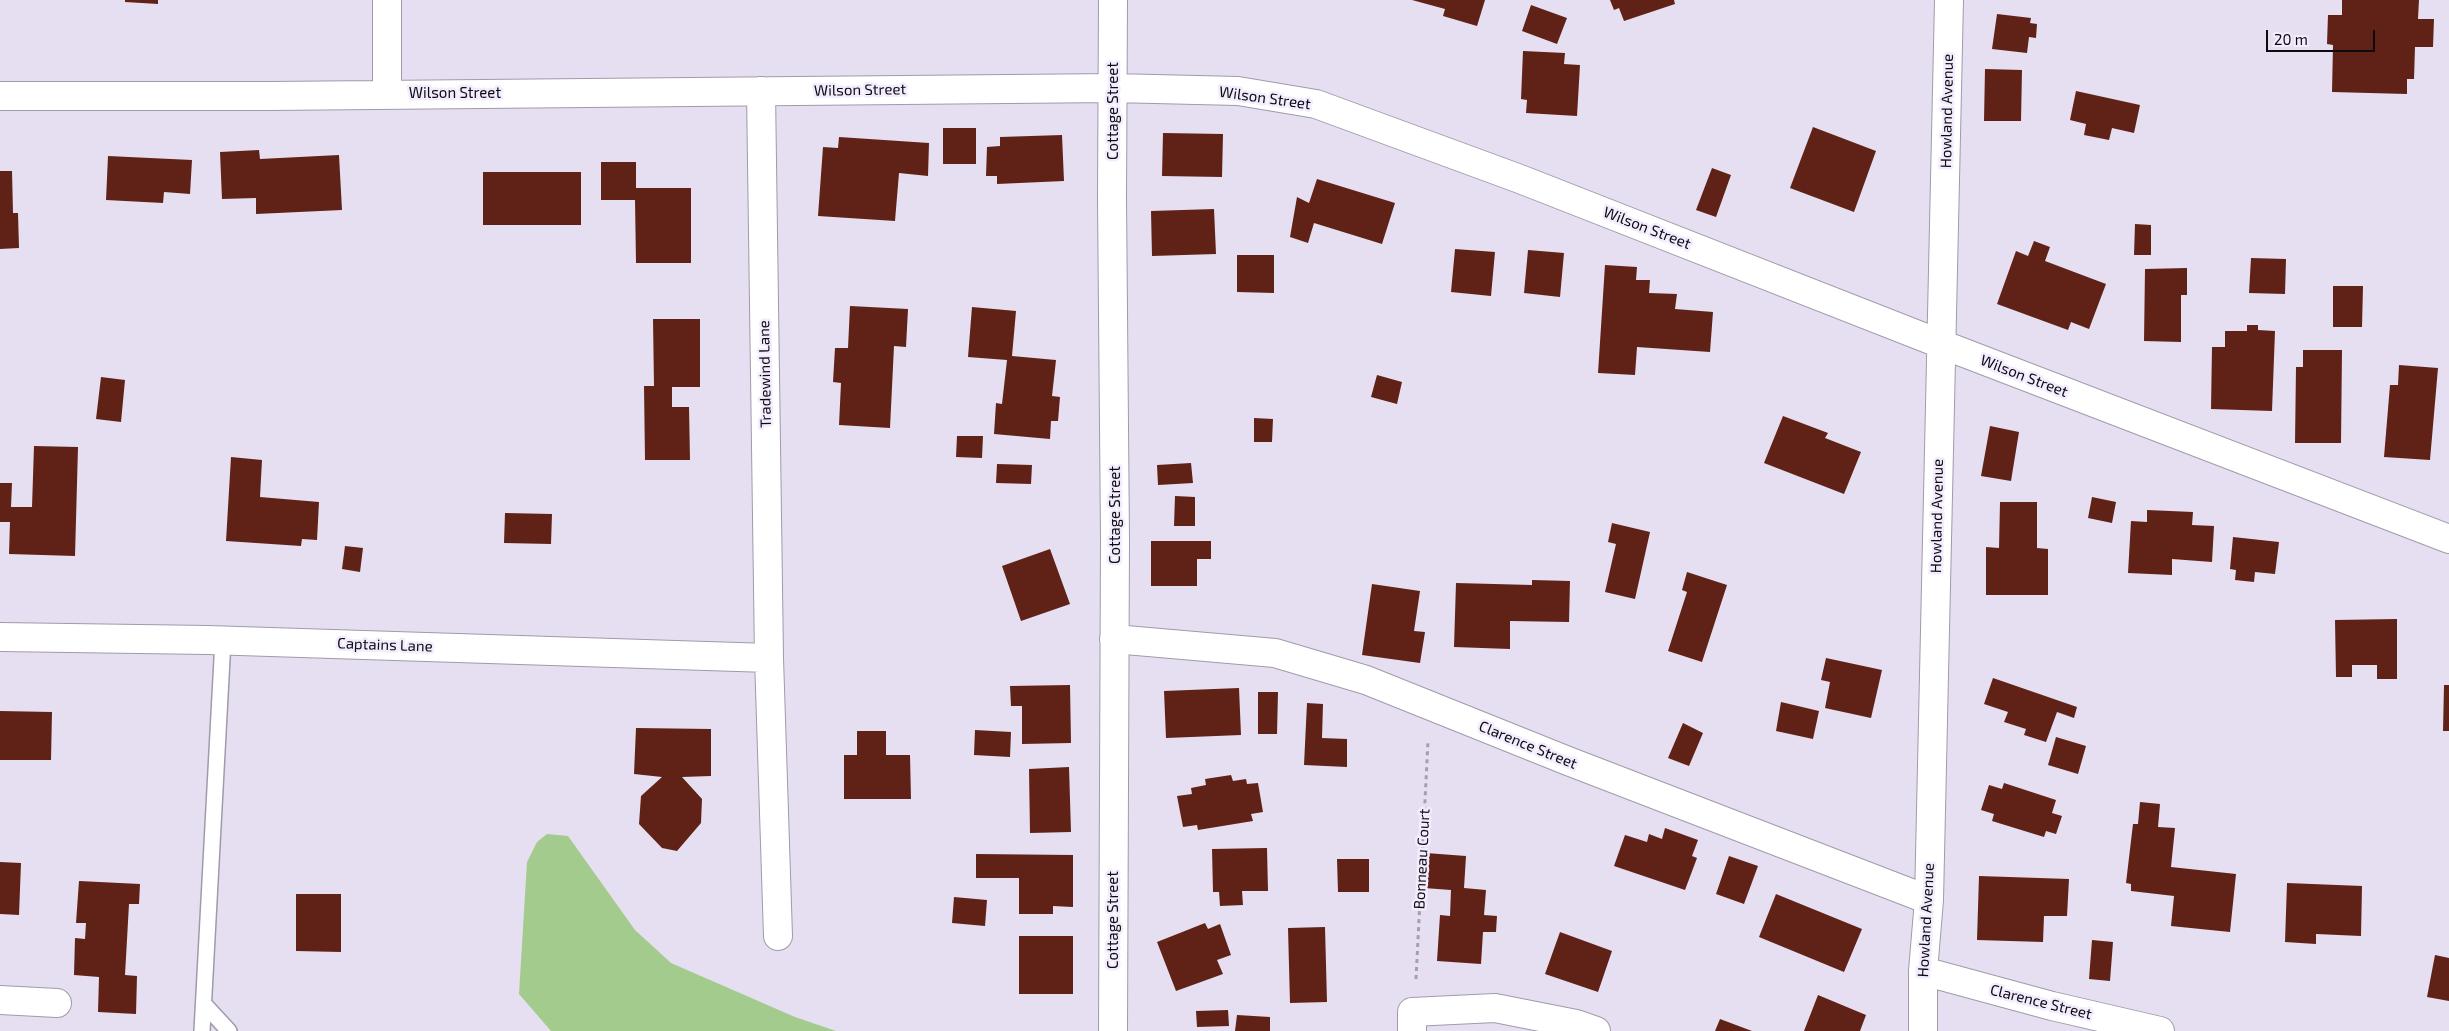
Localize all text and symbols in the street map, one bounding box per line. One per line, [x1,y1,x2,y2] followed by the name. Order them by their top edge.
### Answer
[2269,20,2378,52] scale bar
[2274,30,2308,48] text: 20 m
[1937,54,1957,168] street label: Howland Avenue
[1104,62,1122,160] street label: Cottage Street
[814,80,906,100] street label: Wilson Street
[1218,83,1312,113] street label: Wilson Street
[409,84,501,102] street label: Wilson Street
[1601,203,1693,253] street label: Wilson Street
[755,320,775,428] street label: Tradewind Lane
[1978,351,2070,401] street label: Wilson Street
[1927,459,1947,573] street label: Howland Avenue
[1106,466,1124,564] street label: Cottage Street
[337,634,433,656] street label: Captains Lane
[1476,717,1580,773] street label: Clarence Street
[1410,808,1434,910] street label: Bonneau Court
[1914,862,1938,978] street label: Howland Avenue
[1104,871,1122,969] street label: Cottage Street
[1988,981,2094,1023] street label: Clarence Street

